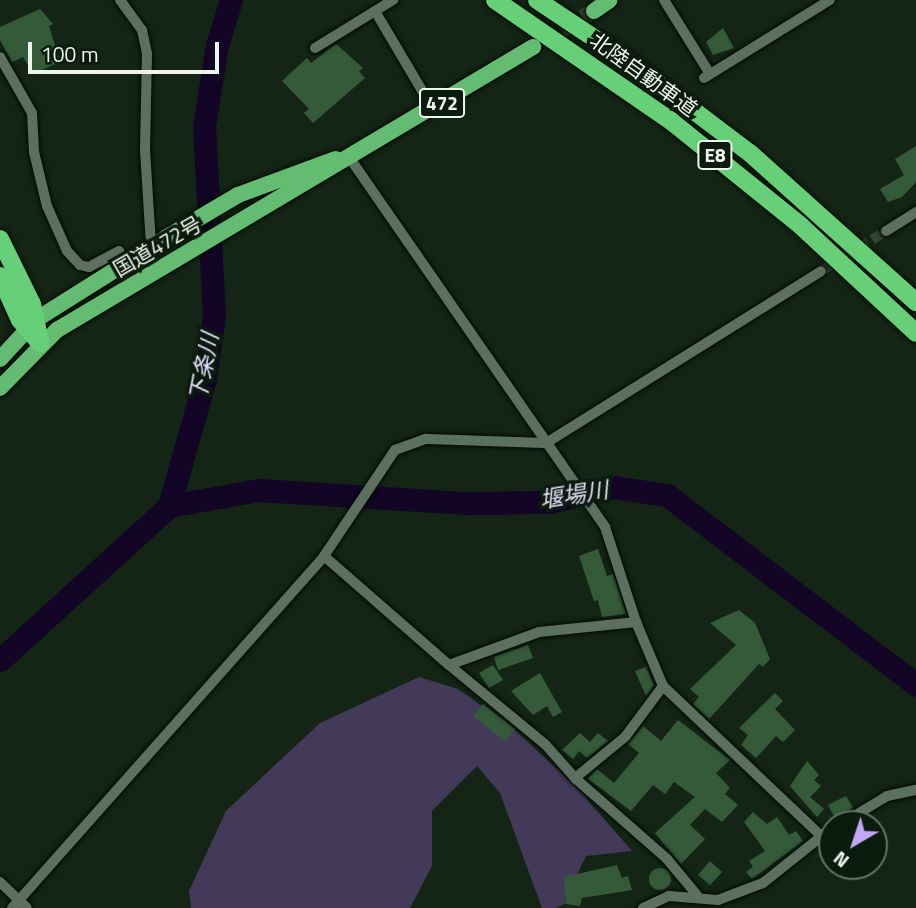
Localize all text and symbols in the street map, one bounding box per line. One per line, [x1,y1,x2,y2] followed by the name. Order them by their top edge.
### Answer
[586,27,702,121] street label: 北陸自動車道
[32,28,222,72] scale bar
[41,38,98,70] text: 100 m
[418,88,466,118] road number: 472
[696,140,734,170] road number: E8
[108,211,206,281] street label: 国道472号
[184,331,224,403] water label: 下条川
[538,476,610,514] water label: 堰場川
[818,810,888,880] north arrow
[826,845,855,876] text: N

